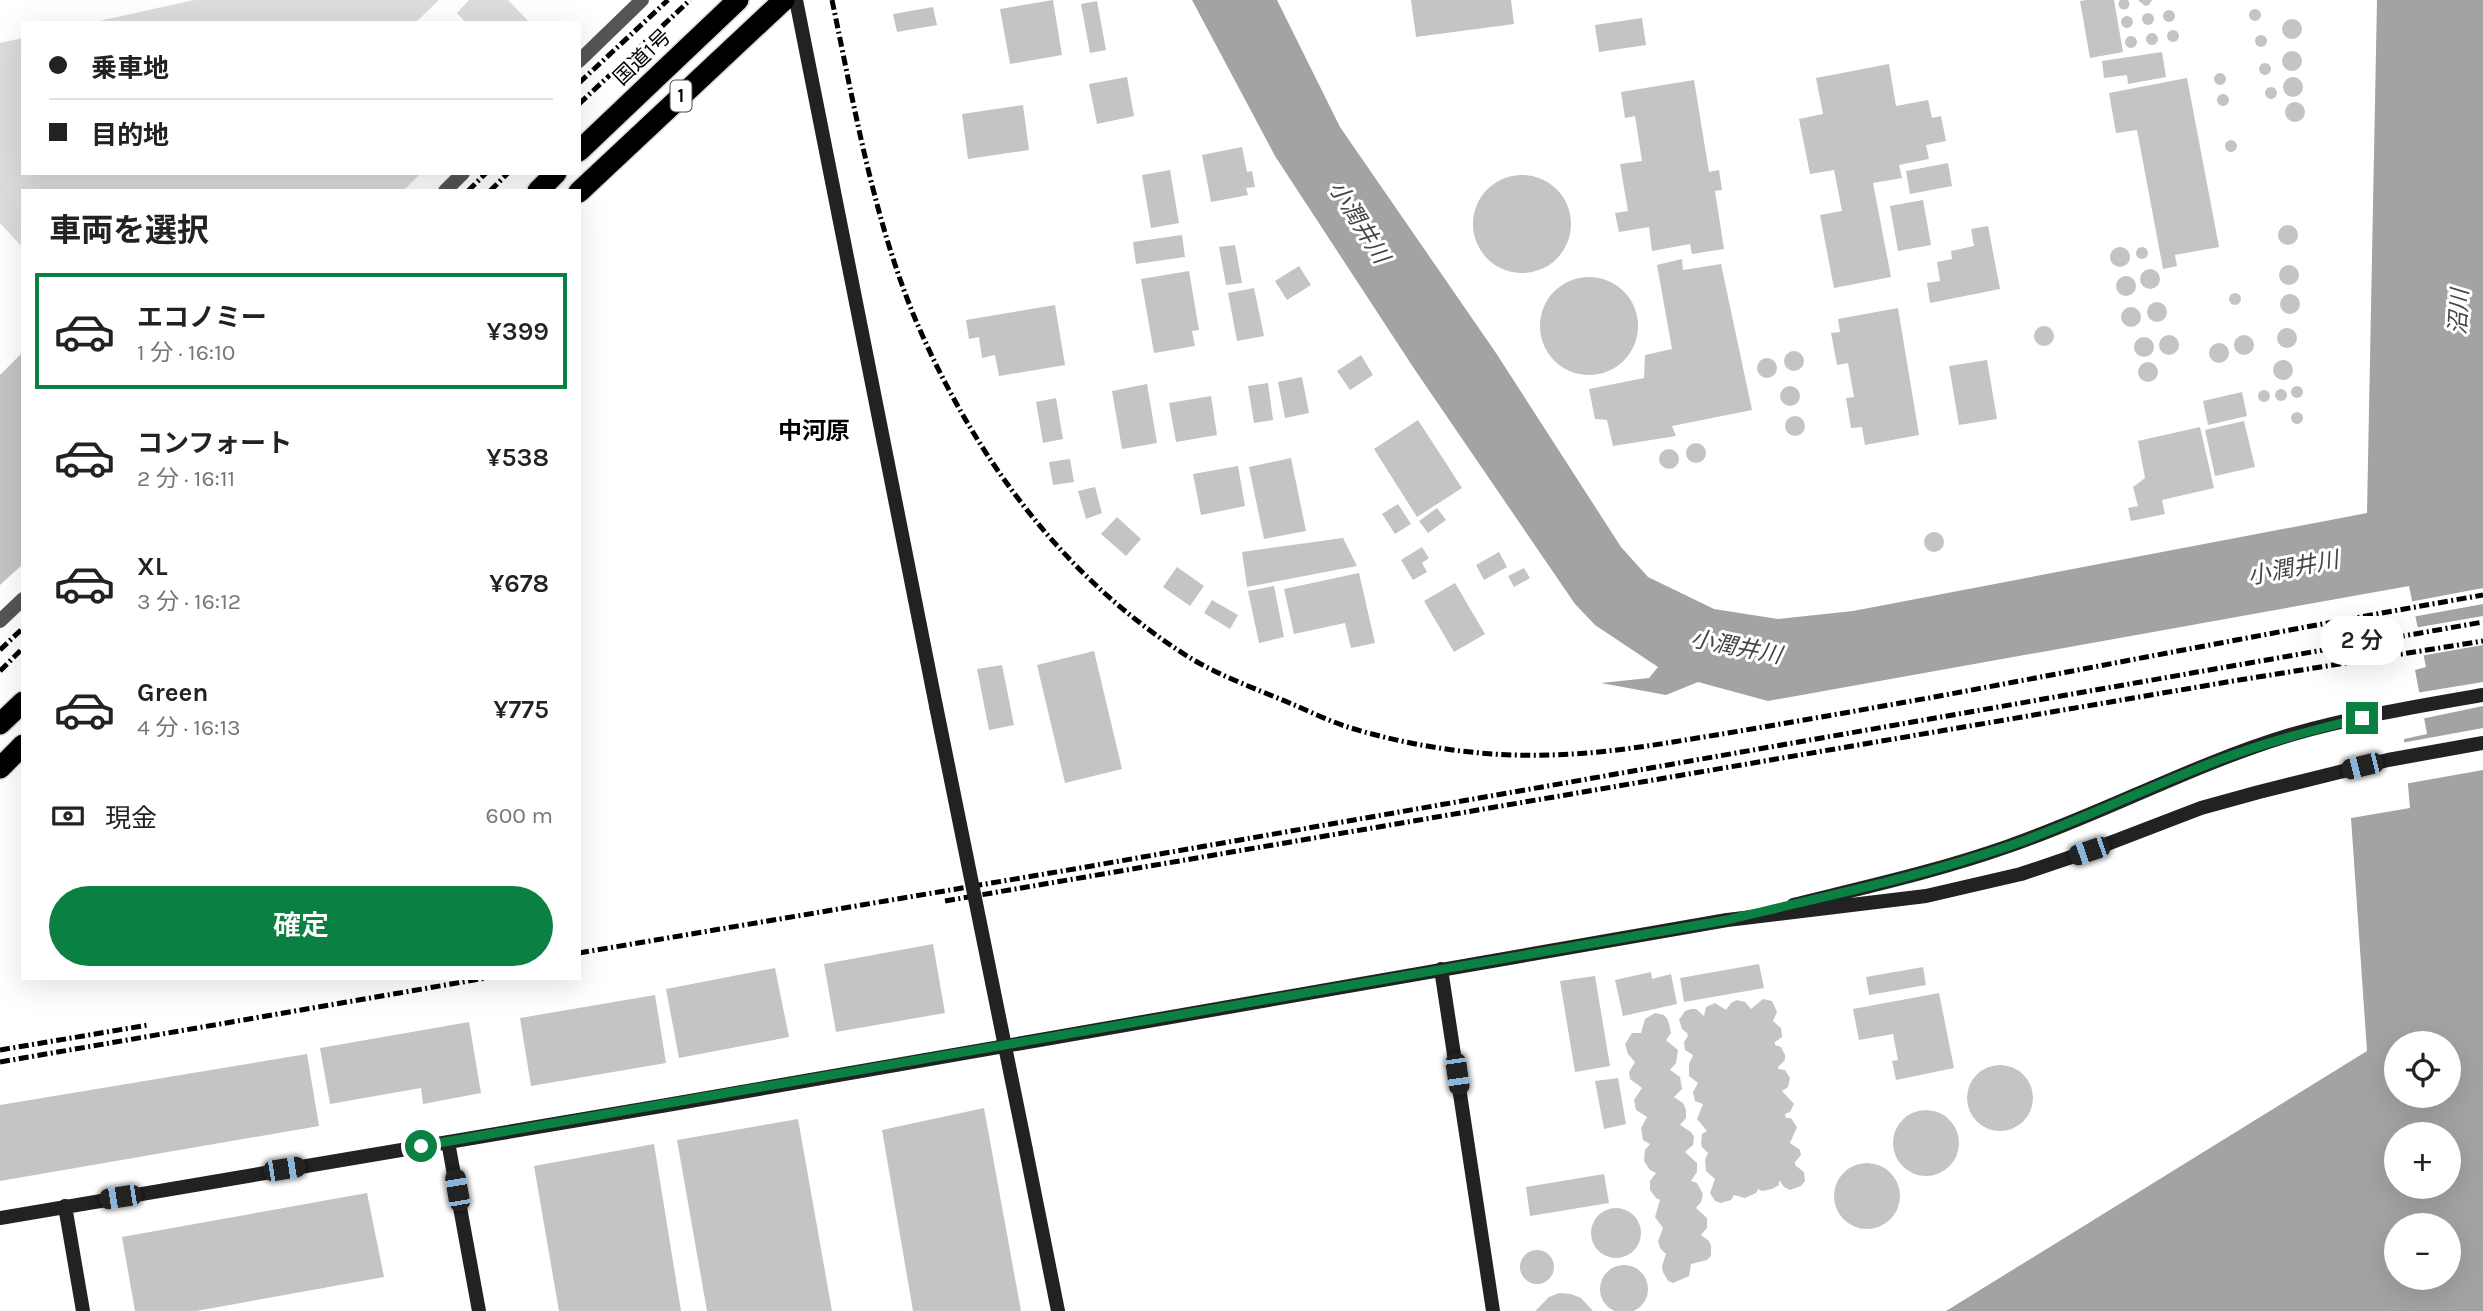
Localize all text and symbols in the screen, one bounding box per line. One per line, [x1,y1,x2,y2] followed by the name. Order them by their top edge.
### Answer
[609,24,675,90] street label: 国道1号
[91,53,169,84] text: 乗車地
[670,80,692,111] road number: 1
[91,120,169,151] text: 目的地
[1323,176,1396,271] water label: 小潤井川
[49,212,209,249] text: 車両を選択
[2444,285,2474,336] water label: 沼川
[53,300,116,363] icon: car
[137,302,267,333] text: エコノミー
[487,316,549,347] text: ¥399
[137,339,235,366] text: 1 分 · 16:10
[778,417,850,445] district label: 中河原
[53,426,116,489] icon: car
[137,428,292,459] text: コンフォート
[486,442,549,473] text: ¥538
[137,465,235,492] text: 2 分 · 16:11
[2245,545,2344,590] water label: 小潤井川
[137,551,168,582] text: XL
[53,552,116,615] icon: car
[489,568,549,599] text: ¥678
[137,588,241,615] text: 3 分 · 16:12
[2320,616,2404,666] callout: 2 分
[1688,625,1787,670] water label: 小潤井川
[2341,627,2383,654] text: 2 分
[137,677,209,708] text: Green
[53,678,116,741] icon: car
[494,694,549,725] text: ¥775
[2346,702,2378,734] route end
[137,714,241,741] text: 4 分 · 16:13
[2340,751,2385,781] car
[49,797,87,835] icon: cash
[486,802,553,829] text: 600 m
[105,803,157,834] text: 現金
[2066,834,2113,868] car
[49,886,553,966] button: 確定
[2384,1031,2461,1290] map controls
[2384,1031,2461,1108] button: locate
[1444,1052,1471,1096] car
[2384,1122,2461,1199] button: +
[405,1130,437,1162] route start
[262,1155,307,1183] car
[444,1167,471,1213] car
[98,1183,143,1211] car
[2384,1213,2461,1290] button: −

